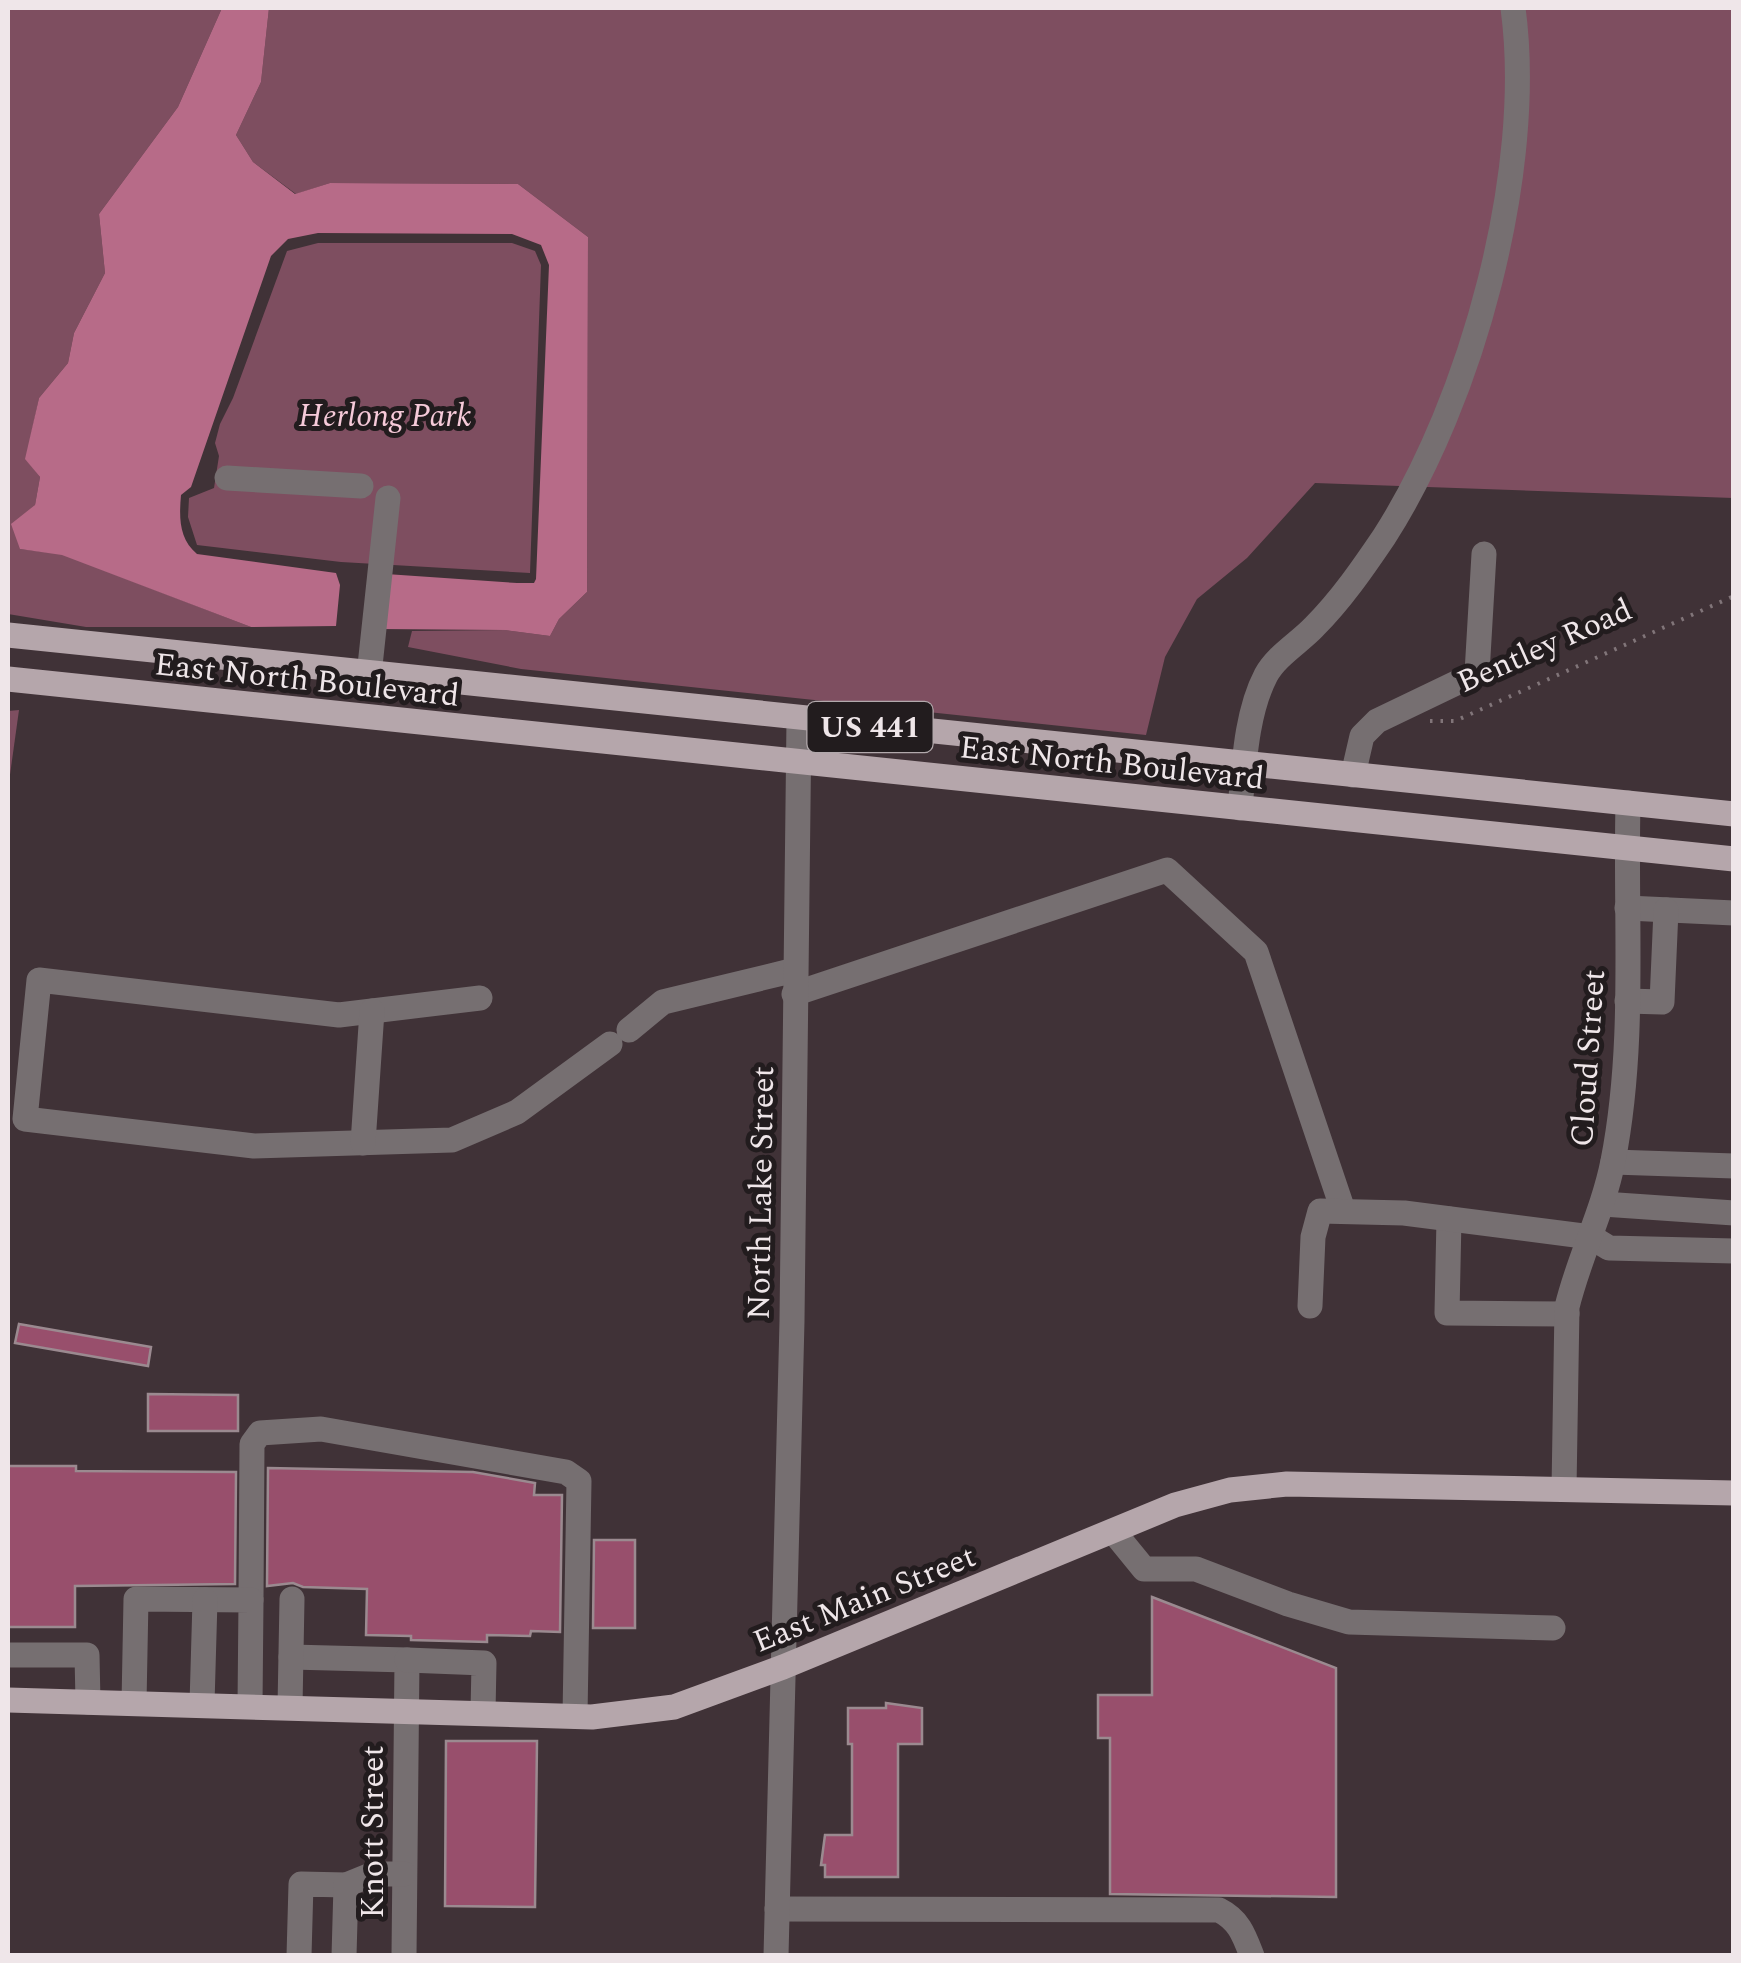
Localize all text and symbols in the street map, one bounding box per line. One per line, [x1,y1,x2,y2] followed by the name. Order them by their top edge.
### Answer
[298,392,472,441] park label: Herlong Park
[1449,586,1640,707] street label: Bentley Road
[152,640,462,721] street label: East North Boulevard
[808,702,932,752] road number: US 441
[957,723,1267,804] street label: East North Boulevard
[1558,968,1619,1148] street label: Cloud Street
[735,1066,788,1320] street label: North Lake Street
[746,1532,983,1666] street label: East Main Street
[349,1745,398,1919] street label: Knott Street

